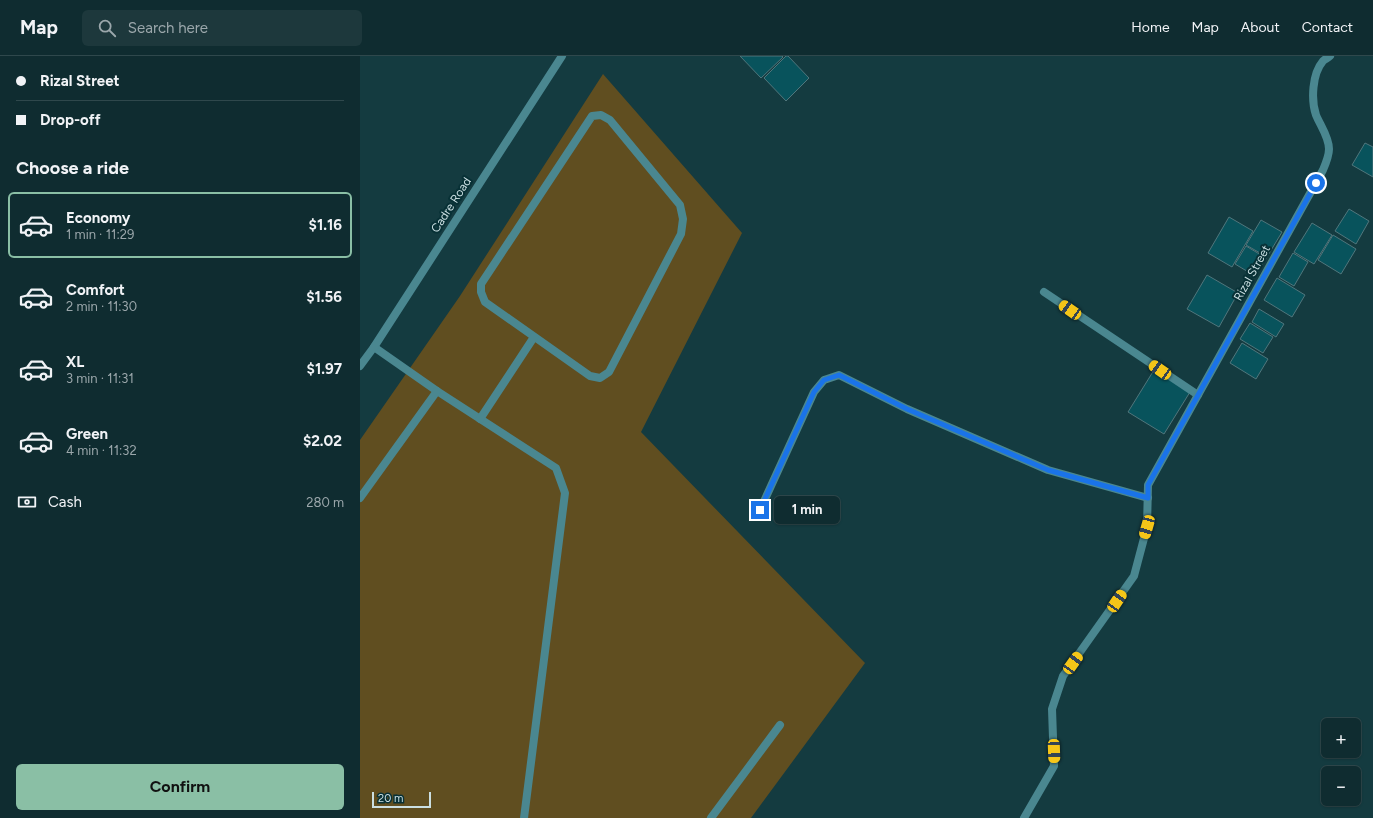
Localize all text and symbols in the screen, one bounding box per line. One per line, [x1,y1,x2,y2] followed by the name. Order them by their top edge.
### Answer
[82,10,362,46] search box
[20,16,58,39] text: Map
[96,17,118,39] icon: search
[128,19,208,37] text: Search here
[1131,19,1170,36] text: Home
[1192,19,1219,36] text: Map
[1241,19,1280,36] text: About
[1302,19,1353,36] text: Contact
[40,72,120,90] text: Rizal Street
[40,111,101,129] text: Drop-off
[16,157,129,179] text: Choose a ride
[1307,174,1325,192] route start
[428,175,474,235] street label: Cadre Road
[18,207,54,243] icon: car
[66,209,131,227] text: Economy
[309,216,342,234] text: $1.16
[66,227,134,242] text: 1 min · 11:29
[1231,242,1273,303] street label: Rizal Street
[18,279,54,315] icon: car
[66,281,125,299] text: Comfort
[306,288,342,306] text: $1.56
[1057,298,1083,322] car
[66,299,137,314] text: 2 min · 11:30
[18,351,54,387] icon: car
[66,353,84,371] text: XL
[1147,358,1173,382] car
[307,360,342,378] text: $1.97
[66,371,134,386] text: 3 min · 11:31
[18,423,54,459] icon: car
[66,425,108,443] text: Green
[303,432,342,450] text: $2.02
[66,443,137,458] text: 4 min · 11:32
[16,491,38,513] icon: cash
[48,493,82,511] text: Cash
[306,495,344,510] text: 280 m
[774,496,840,524] callout: 1 min
[751,501,769,519] route end
[792,502,822,517] text: 1 min
[1138,514,1156,540] car
[1105,588,1129,614] car
[1061,650,1085,676] car
[1321,718,1361,806] map controls
[1321,718,1361,758] button: +
[1048,739,1060,763] car
[16,764,344,810] button: Confirm
[1321,766,1361,806] button: −
[372,790,431,809] scale bar
[378,792,403,805] text: 20 m

